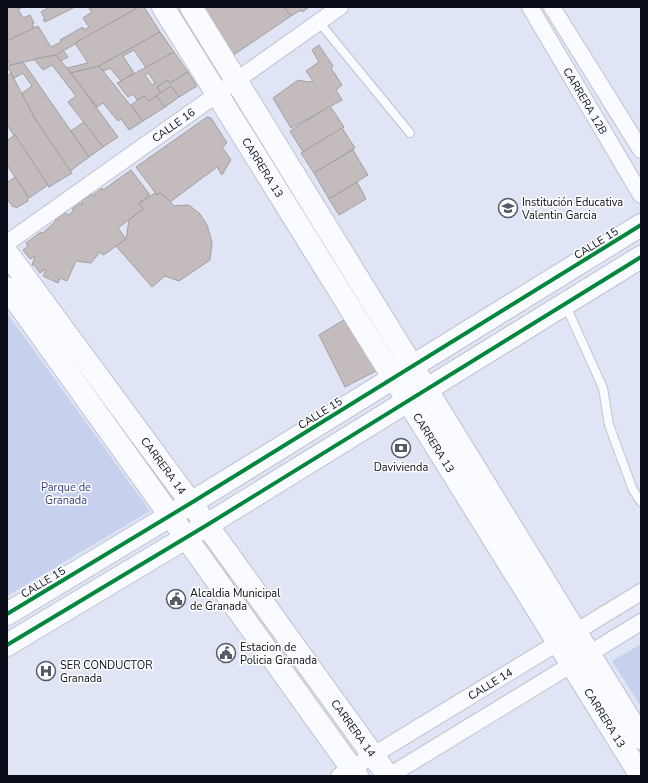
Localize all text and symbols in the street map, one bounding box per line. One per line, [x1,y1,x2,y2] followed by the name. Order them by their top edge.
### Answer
[559,65,611,137] street label: CARRERA 12B
[149,105,199,146] street label: CALLE 16
[238,135,287,200] street label: CARRERA 13
[521,195,623,223] place label: Institución Educativa Valentin Garcia
[497,197,519,219] school or university icon: Institución Educativa Valentin Garcia
[571,224,622,263] street label: CALLE 15
[295,394,346,433] street label: CALLE 15
[409,410,458,476] street label: CARRERA 13
[137,434,189,498] street label: CARRERA 14
[390,437,412,459] bank icon: Davivienda
[374,460,429,475] place label: Davivienda
[41,480,91,508] park label: Parque de Granada
[18,563,69,602] street label: CALLE 15
[190,586,281,614] place label: Alcaldia Municipal de Granada
[165,588,187,610] public building icon: Alcaldia Municipal de Granada
[240,640,317,668] place label: Estacion de Policia Granada
[215,642,237,664] public building icon: Estacion de Policia Granada
[60,658,153,686] place label: SER CONDUCTOR Granada
[35,660,57,682] hospital icon: SER CONDUCTOR Granada
[465,665,516,704] street label: CALLE 14
[580,685,629,751] street label: CARRERA 13
[327,697,379,761] street label: CARRERA 14

